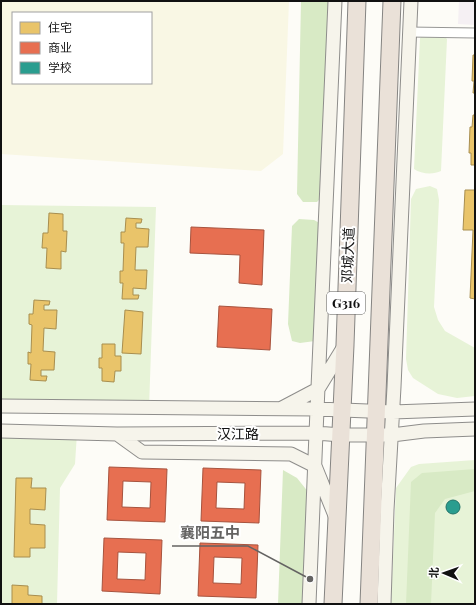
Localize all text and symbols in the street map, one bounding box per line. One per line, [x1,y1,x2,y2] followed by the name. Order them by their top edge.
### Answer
[12,12,152,84] legend
[48,19,72,35] text: 住宅
[48,39,72,55] text: 商业
[48,59,72,75] text: 学校
[337,227,358,283] street label: 邓城大道
[327,292,365,314] road number: G316
[217,424,259,443] street label: 汉江路
[172,519,248,546] callout: 襄阳五中
[180,522,240,542] text: 襄阳五中
[424,553,464,593] north arrow
[426,567,441,578] text: 北

